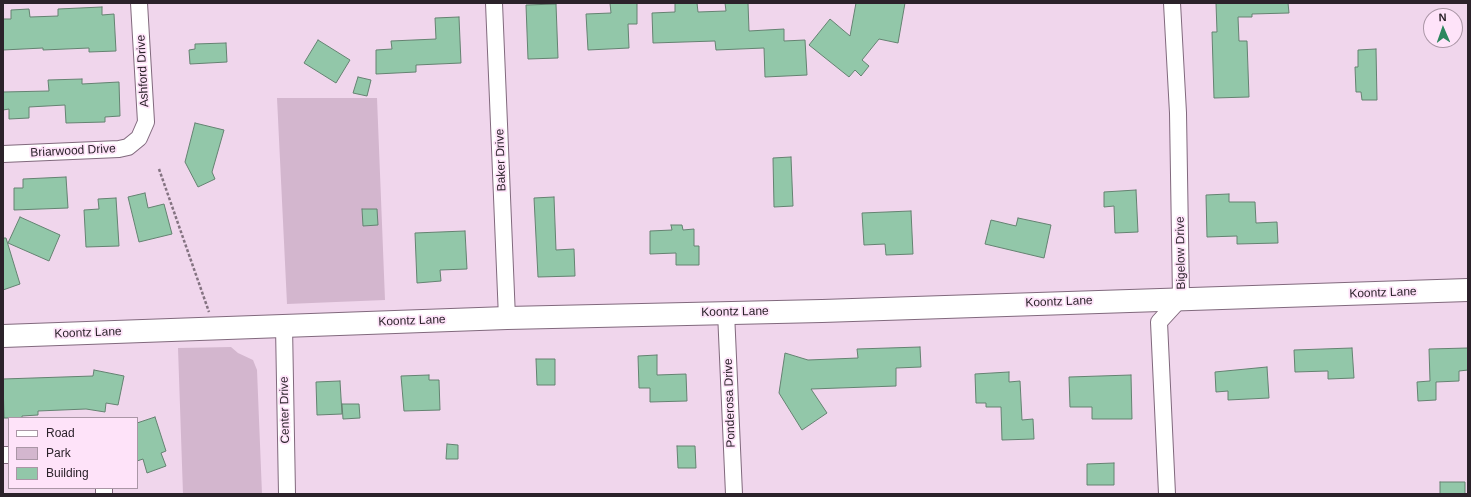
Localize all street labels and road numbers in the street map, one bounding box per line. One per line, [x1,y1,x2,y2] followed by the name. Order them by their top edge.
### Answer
[134,34,152,108] street label: Ashford Drive
[493,128,509,192] street label: Baker Drive
[30,142,116,160] street label: Briarwood Drive
[1173,216,1189,290] street label: Bigelow Drive
[1349,285,1417,301] street label: Koontz Lane
[1025,294,1093,310] street label: Koontz Lane
[701,304,769,320] street label: Koontz Lane
[378,313,446,329] street label: Koontz Lane
[54,325,122,341] street label: Koontz Lane
[721,358,739,448] street label: Ponderosa Drive
[277,376,293,444] street label: Center Drive

